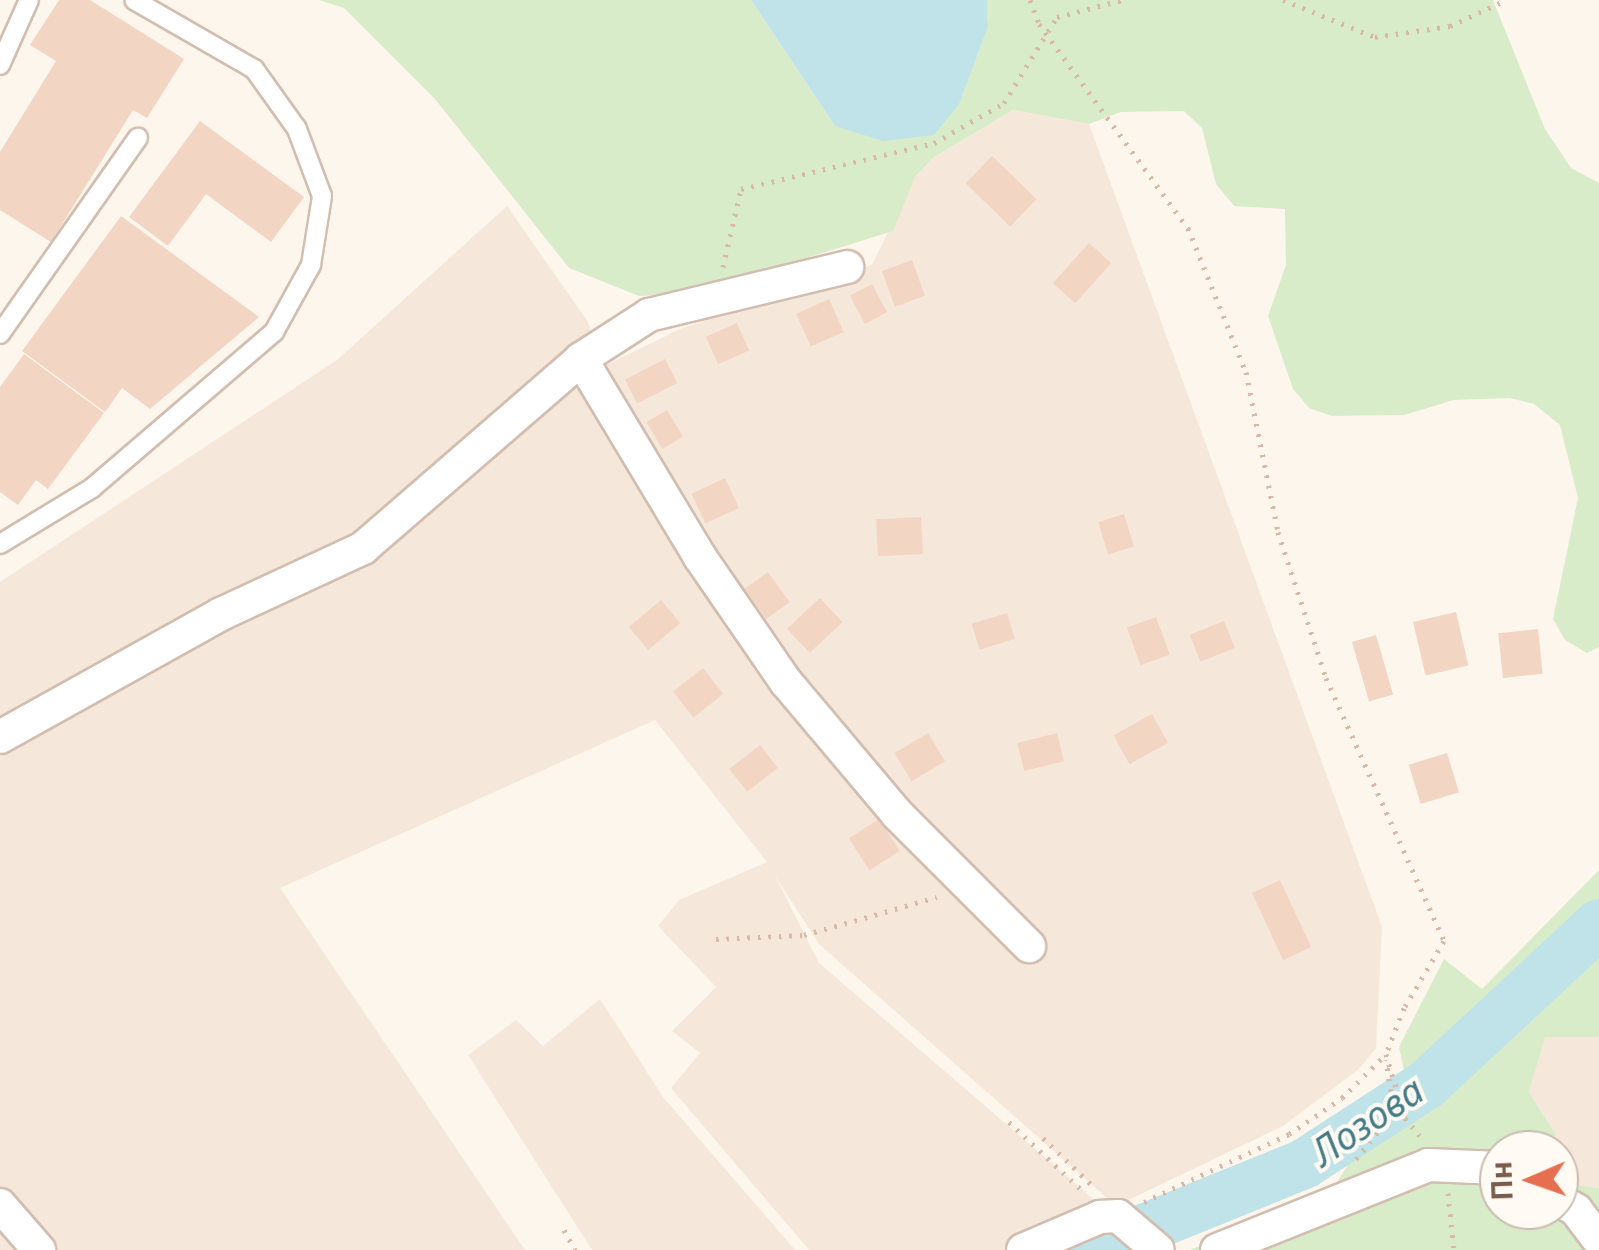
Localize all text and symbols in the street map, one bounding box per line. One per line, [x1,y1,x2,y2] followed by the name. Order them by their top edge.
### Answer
[1302,1067,1432,1175] water label: Лозова
[1479,1130,1579,1230] north arrow
[1481,1160,1521,1201] text: Пн

